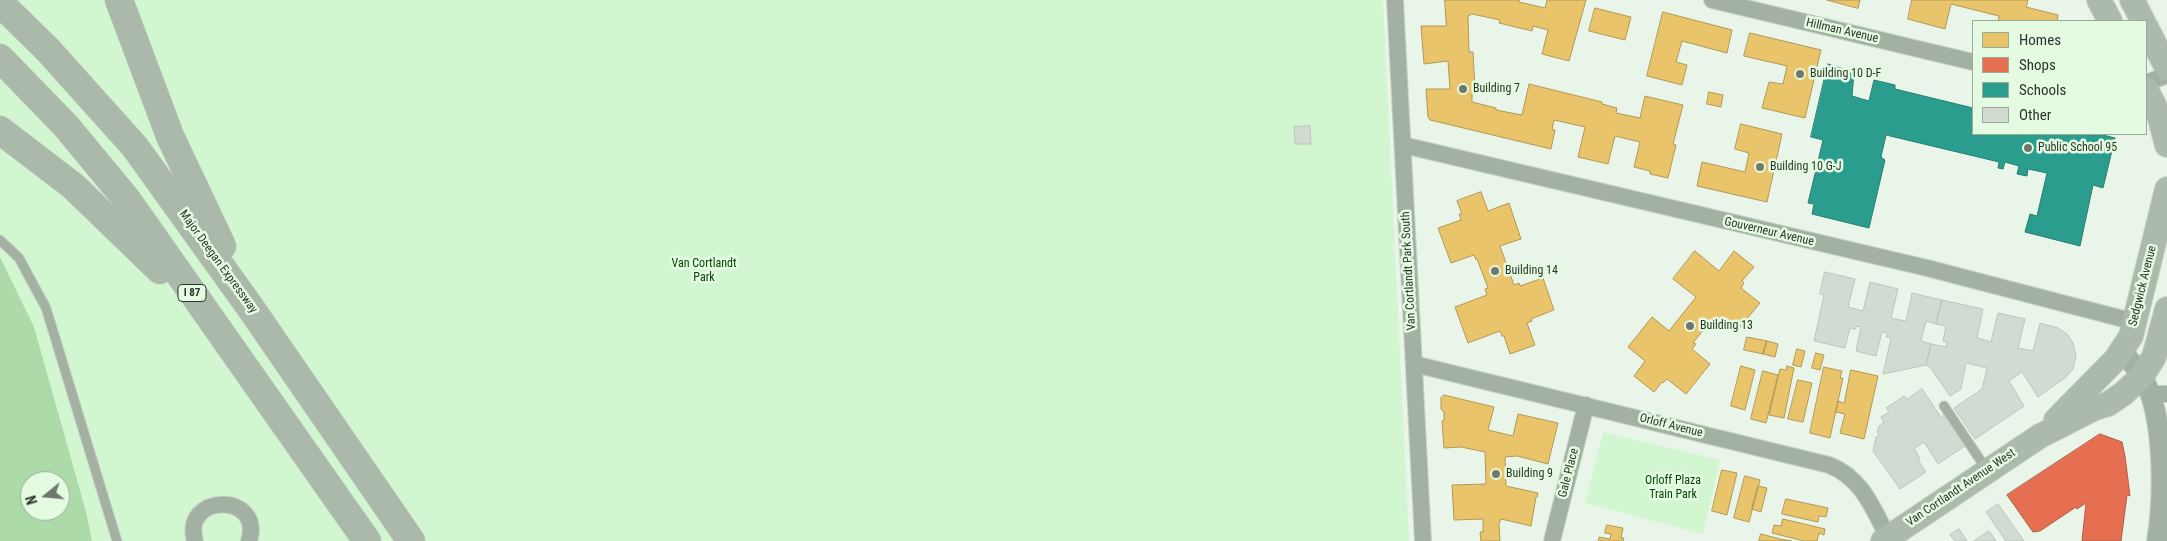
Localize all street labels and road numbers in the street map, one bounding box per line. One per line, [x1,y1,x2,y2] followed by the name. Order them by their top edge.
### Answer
[1805,16,1879,46] street label: Hillman Avenue
[176,208,260,316] street label: Major Deegan Expressway
[1399,211,1419,331] street label: Van Cortlandt Park South
[1723,215,1815,249] street label: Gouverneur Avenue
[2126,244,2160,328] street label: Sedgwick Avenue
[178,284,206,302] road number: I 87
[1638,411,1704,441] street label: Orloff Avenue
[1904,446,2018,530] street label: Van Cortlandt Avenue West
[1556,447,1582,499] street label: Gale Place

